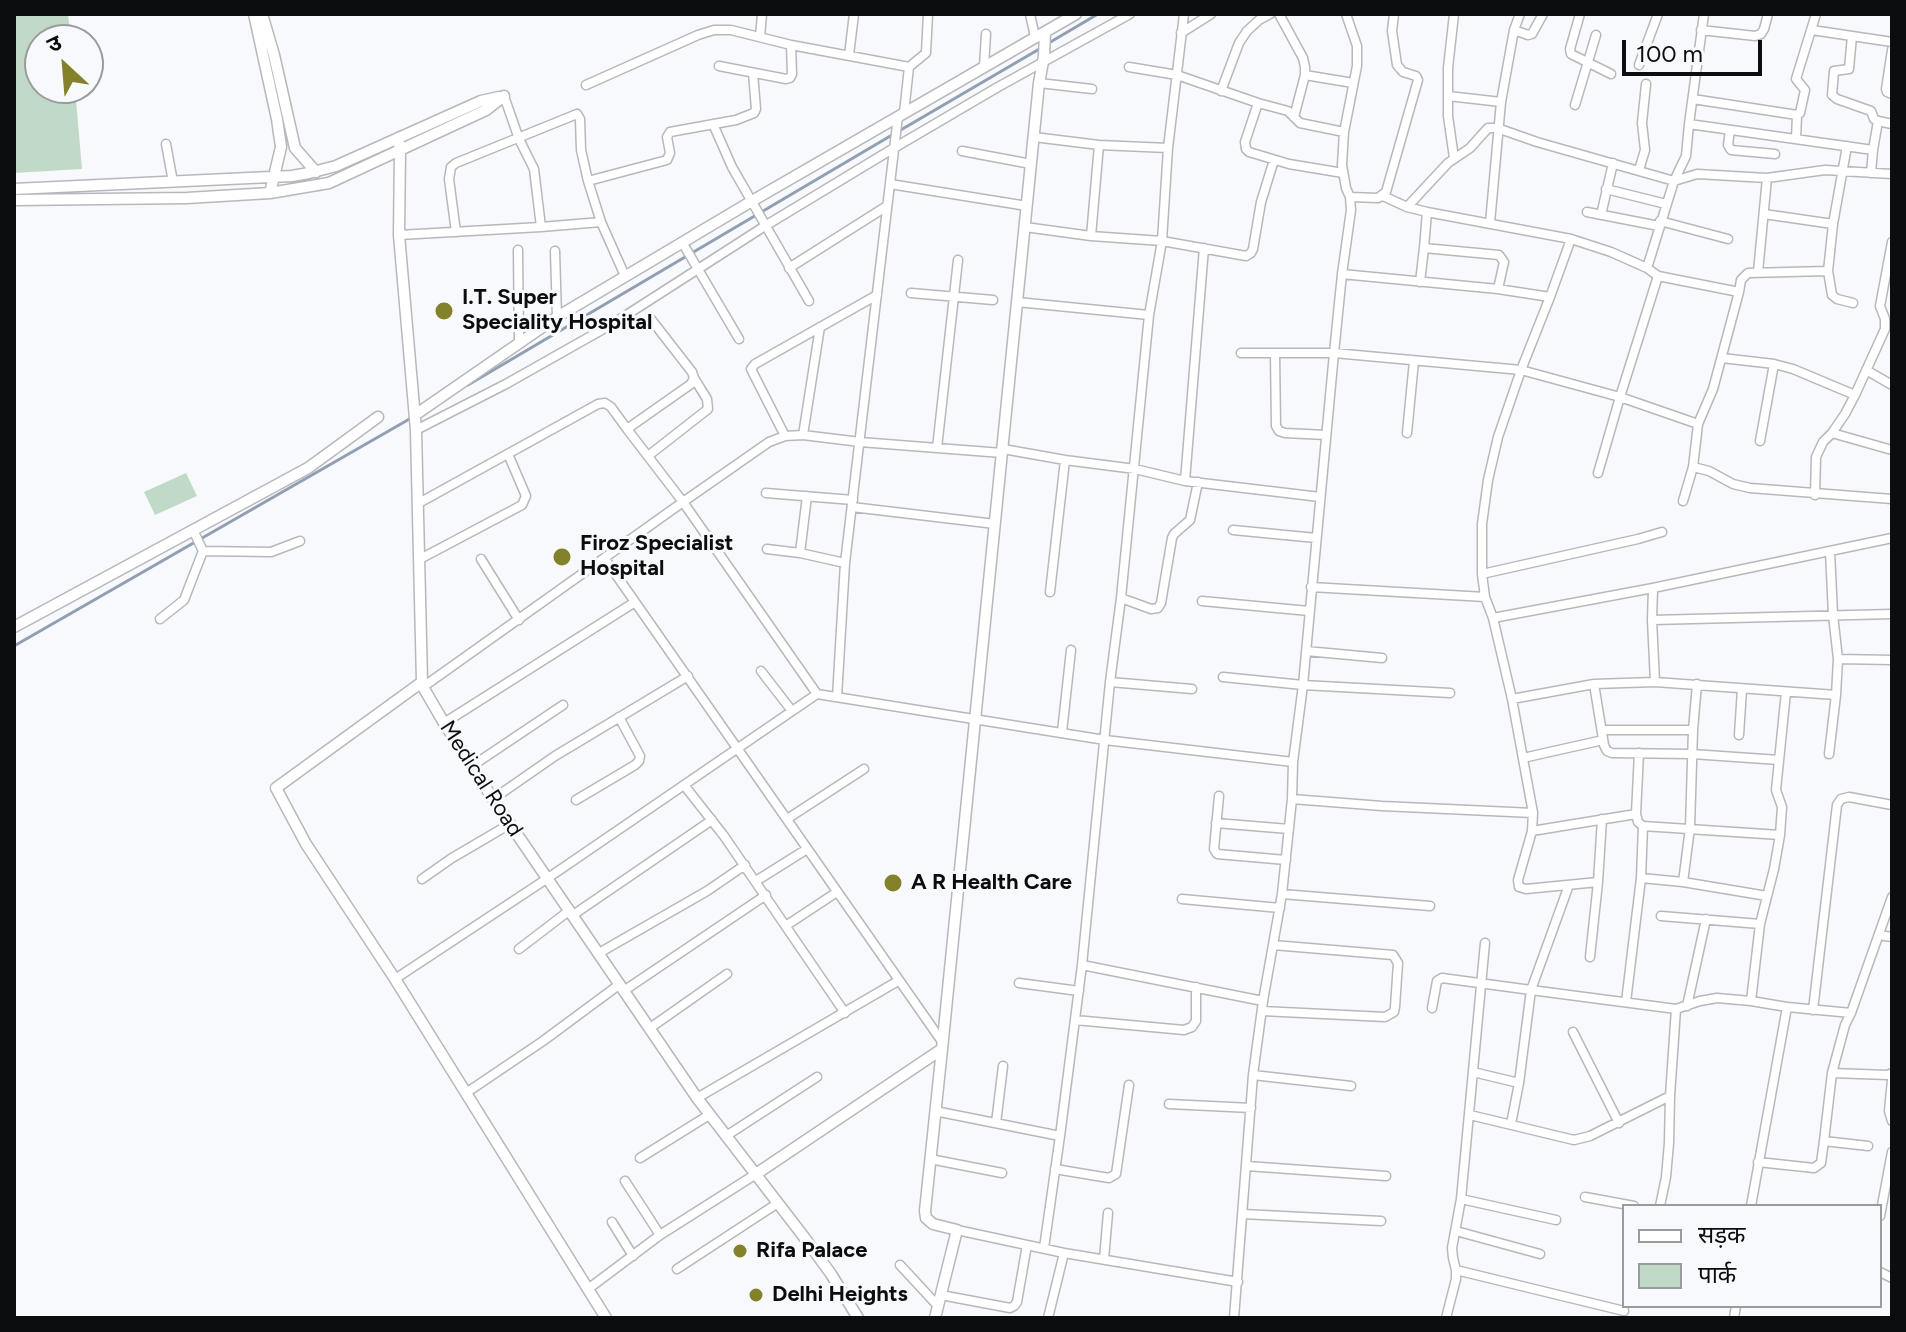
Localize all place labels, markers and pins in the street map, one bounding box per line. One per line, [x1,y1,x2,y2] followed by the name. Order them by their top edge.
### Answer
[462,285,652,336] place label: I.T. Super Speciality Hospital
[433,300,455,322] marker: I.T. Super Speciality Hospital
[580,531,733,582] place label: Firoz Specialist Hospital
[551,546,573,568] marker: Firoz Specialist Hospital
[911,870,1072,896] place label: A R Health Care
[882,872,904,894] marker: A R Health Care
[756,1238,867,1264] place label: Rifa Palace
[731,1242,749,1260] marker: Rifa Palace
[772,1282,908,1308] place label: Delhi Heights
[747,1286,765,1304] marker: Delhi Heights

